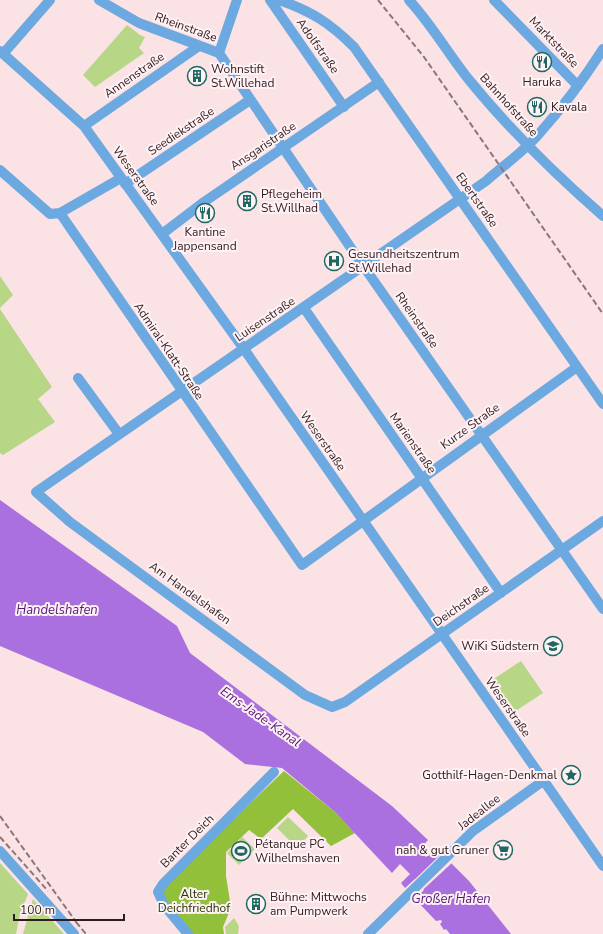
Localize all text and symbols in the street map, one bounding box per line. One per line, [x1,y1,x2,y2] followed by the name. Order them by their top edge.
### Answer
[153,8,219,46] street label: Rheinstraße
[526,13,582,71] street label: Marktstraße
[293,15,343,77] street label: Adolfstraße
[101,48,167,102] street label: Annenstraße
[531,51,553,73] restaurant icon: Haruka
[211,61,274,91] place label: Wohnstift St.Willehad
[186,65,208,87] building icon: Wohnstift St.Willehad
[476,70,542,140] street label: Bahnhofstraße
[523,74,561,90] place label: Haruka
[526,96,548,118] restaurant icon: Kavala
[551,99,587,115] place label: Kavala
[145,103,217,159] street label: Seediekstraße
[227,118,299,174] street label: Ansgaristraße
[109,143,163,209] street label: Weserstraße
[452,169,502,231] street label: Ebertstraße
[261,186,322,216] place label: Pflegeheim St.Willhad
[236,190,258,212] building icon: Pflegeheim St.Willhad
[194,202,216,224] restaurant icon: Kantine Jappensand
[172,224,237,254] place label: Kantine Jappensand
[348,246,459,276] place label: Gesundheitszentrum St.Willehad
[323,250,345,272] hospital icon: Gesundheitszentrum St.Willehad
[392,289,442,351] street label: Rheinstraße
[232,293,298,345] street label: Luisenstraße
[130,299,208,403] street label: Admiral-Klatt-Straße
[437,399,503,453] street label: Kurze Straße
[296,408,350,474] street label: Weserstraße
[386,409,440,477] street label: Marienstraße
[146,558,234,628] street label: Am Handelshafen
[430,580,492,630] street label: Deichstraße
[16,601,98,619] water label: Handelshafen
[542,635,564,657] school or university icon: WiKi Südstern
[461,638,539,654] place label: WiKi Südstern
[481,674,535,740] street label: Weserstraße
[217,682,304,751] water label: Ems-Jade-Kanal
[560,764,582,786] place icon: Gotthilf-Hagen-Denkmal
[422,767,557,783] place label: Gotthilf-Hagen-Denkmal
[454,790,504,834] street label: Jadeallee
[157,811,217,871] street label: Banter Deich
[255,836,340,866] place label: Pétanque PC Wilhelmshaven
[492,839,514,861] supermarket icon: nah & gut Gruner
[230,840,252,862] sports icon: Pétanque PC Wilhelmshaven
[396,842,490,858] place label: nah & gut Gruner
[158,886,231,916] park label: Alter Deichfriedhof
[270,889,367,919] place label: Bühne: Mittwochs am Pumpwerk
[411,890,491,908] water label: Großer Hafen
[245,893,267,915] building icon: Bühne: Mittwochs am Pumpwerk
[14,896,124,922] scale bar
[20,902,55,918] text: 100 m

